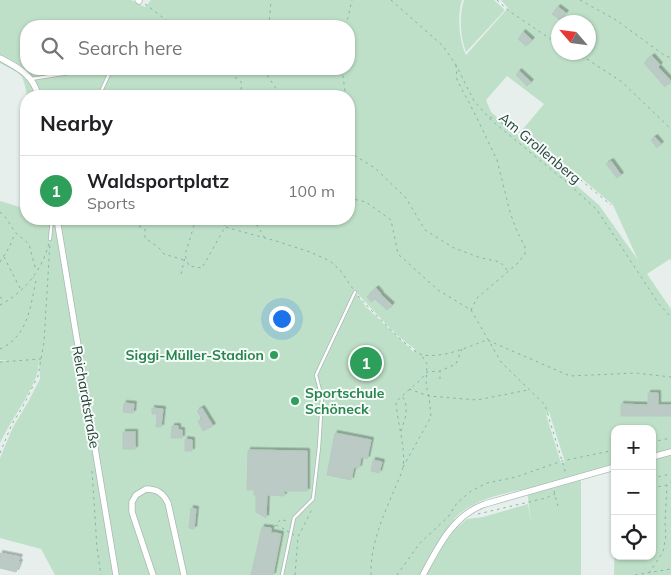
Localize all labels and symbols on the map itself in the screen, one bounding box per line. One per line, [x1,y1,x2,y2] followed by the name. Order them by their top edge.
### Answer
[551,15,596,60] north arrow
[495,109,585,187] street label: Am Grollenberg
[269,306,295,332] your location
[68,344,104,450] street label: Reichardtstraße
[350,344,382,382] pin: 1
[126,346,264,364] place label: Siggi-Müller-Stadion
[268,349,280,361] marker: Siggi-Müller-Stadion
[305,384,385,418] place label: Sportschule Schöneck
[289,395,301,407] marker: Sportschule Schöneck

